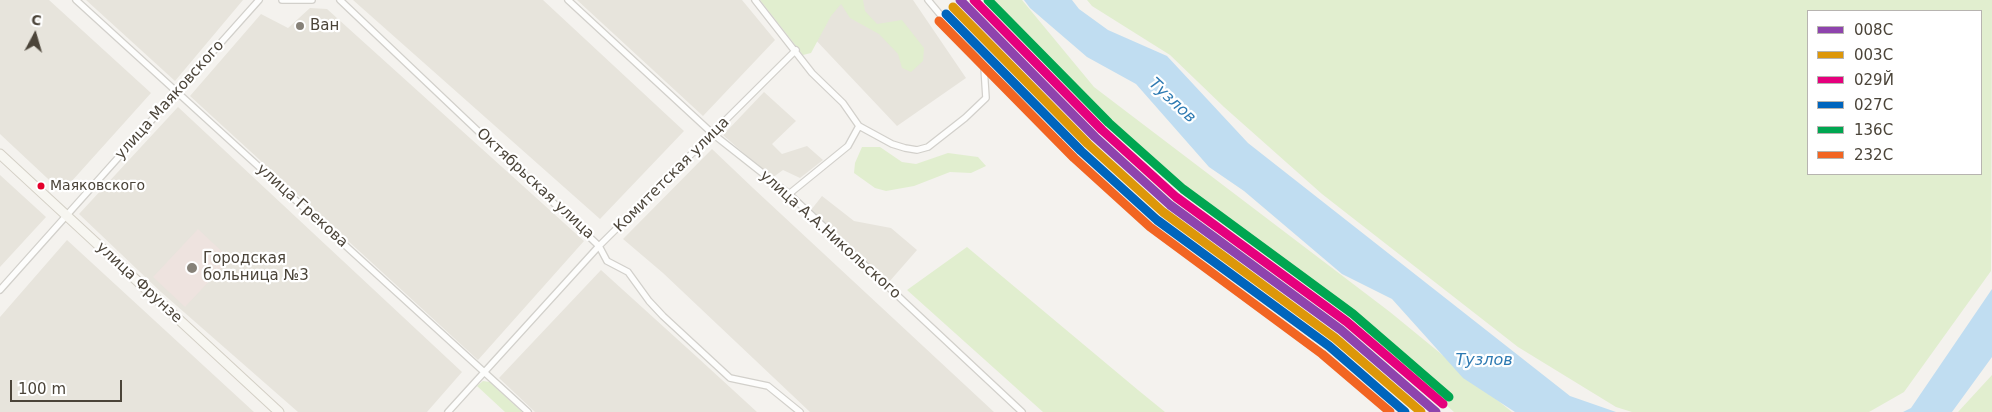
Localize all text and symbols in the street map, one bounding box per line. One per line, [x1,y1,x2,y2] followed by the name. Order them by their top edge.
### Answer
[10,10,60,60] north arrow
[1807,10,1982,175] legend
[31,12,43,29] text: С
[310,17,339,35] place label: Ван
[294,20,306,32] marker: Ван
[1854,21,1893,39] text: 008С
[112,37,228,163] street label: улица Маяковского
[1854,46,1893,64] text: 003С
[1854,71,1894,89] text: 029Й
[1145,74,1199,128] water label: Тузлов
[1854,96,1893,114] text: 027С
[611,114,733,236] street label: Комитетская улица
[1854,121,1893,139] text: 136С
[472,125,598,243] street label: Октябрьская улица
[1854,146,1893,164] text: 232C
[253,160,351,252] street label: улица Грекова
[756,167,904,303] street label: улица А.А.Никольского
[50,178,145,194] place label: Маяковского
[36,181,46,191] marker: Маяковского
[92,239,186,327] street label: улица Фрунзе
[203,250,309,285] place label: Городская больница №3
[185,261,199,275] marker: Городская больница №3
[1455,351,1513,371] water label: Тузлов
[12,370,125,402] scale bar
[18,380,66,398] text: 100 m

